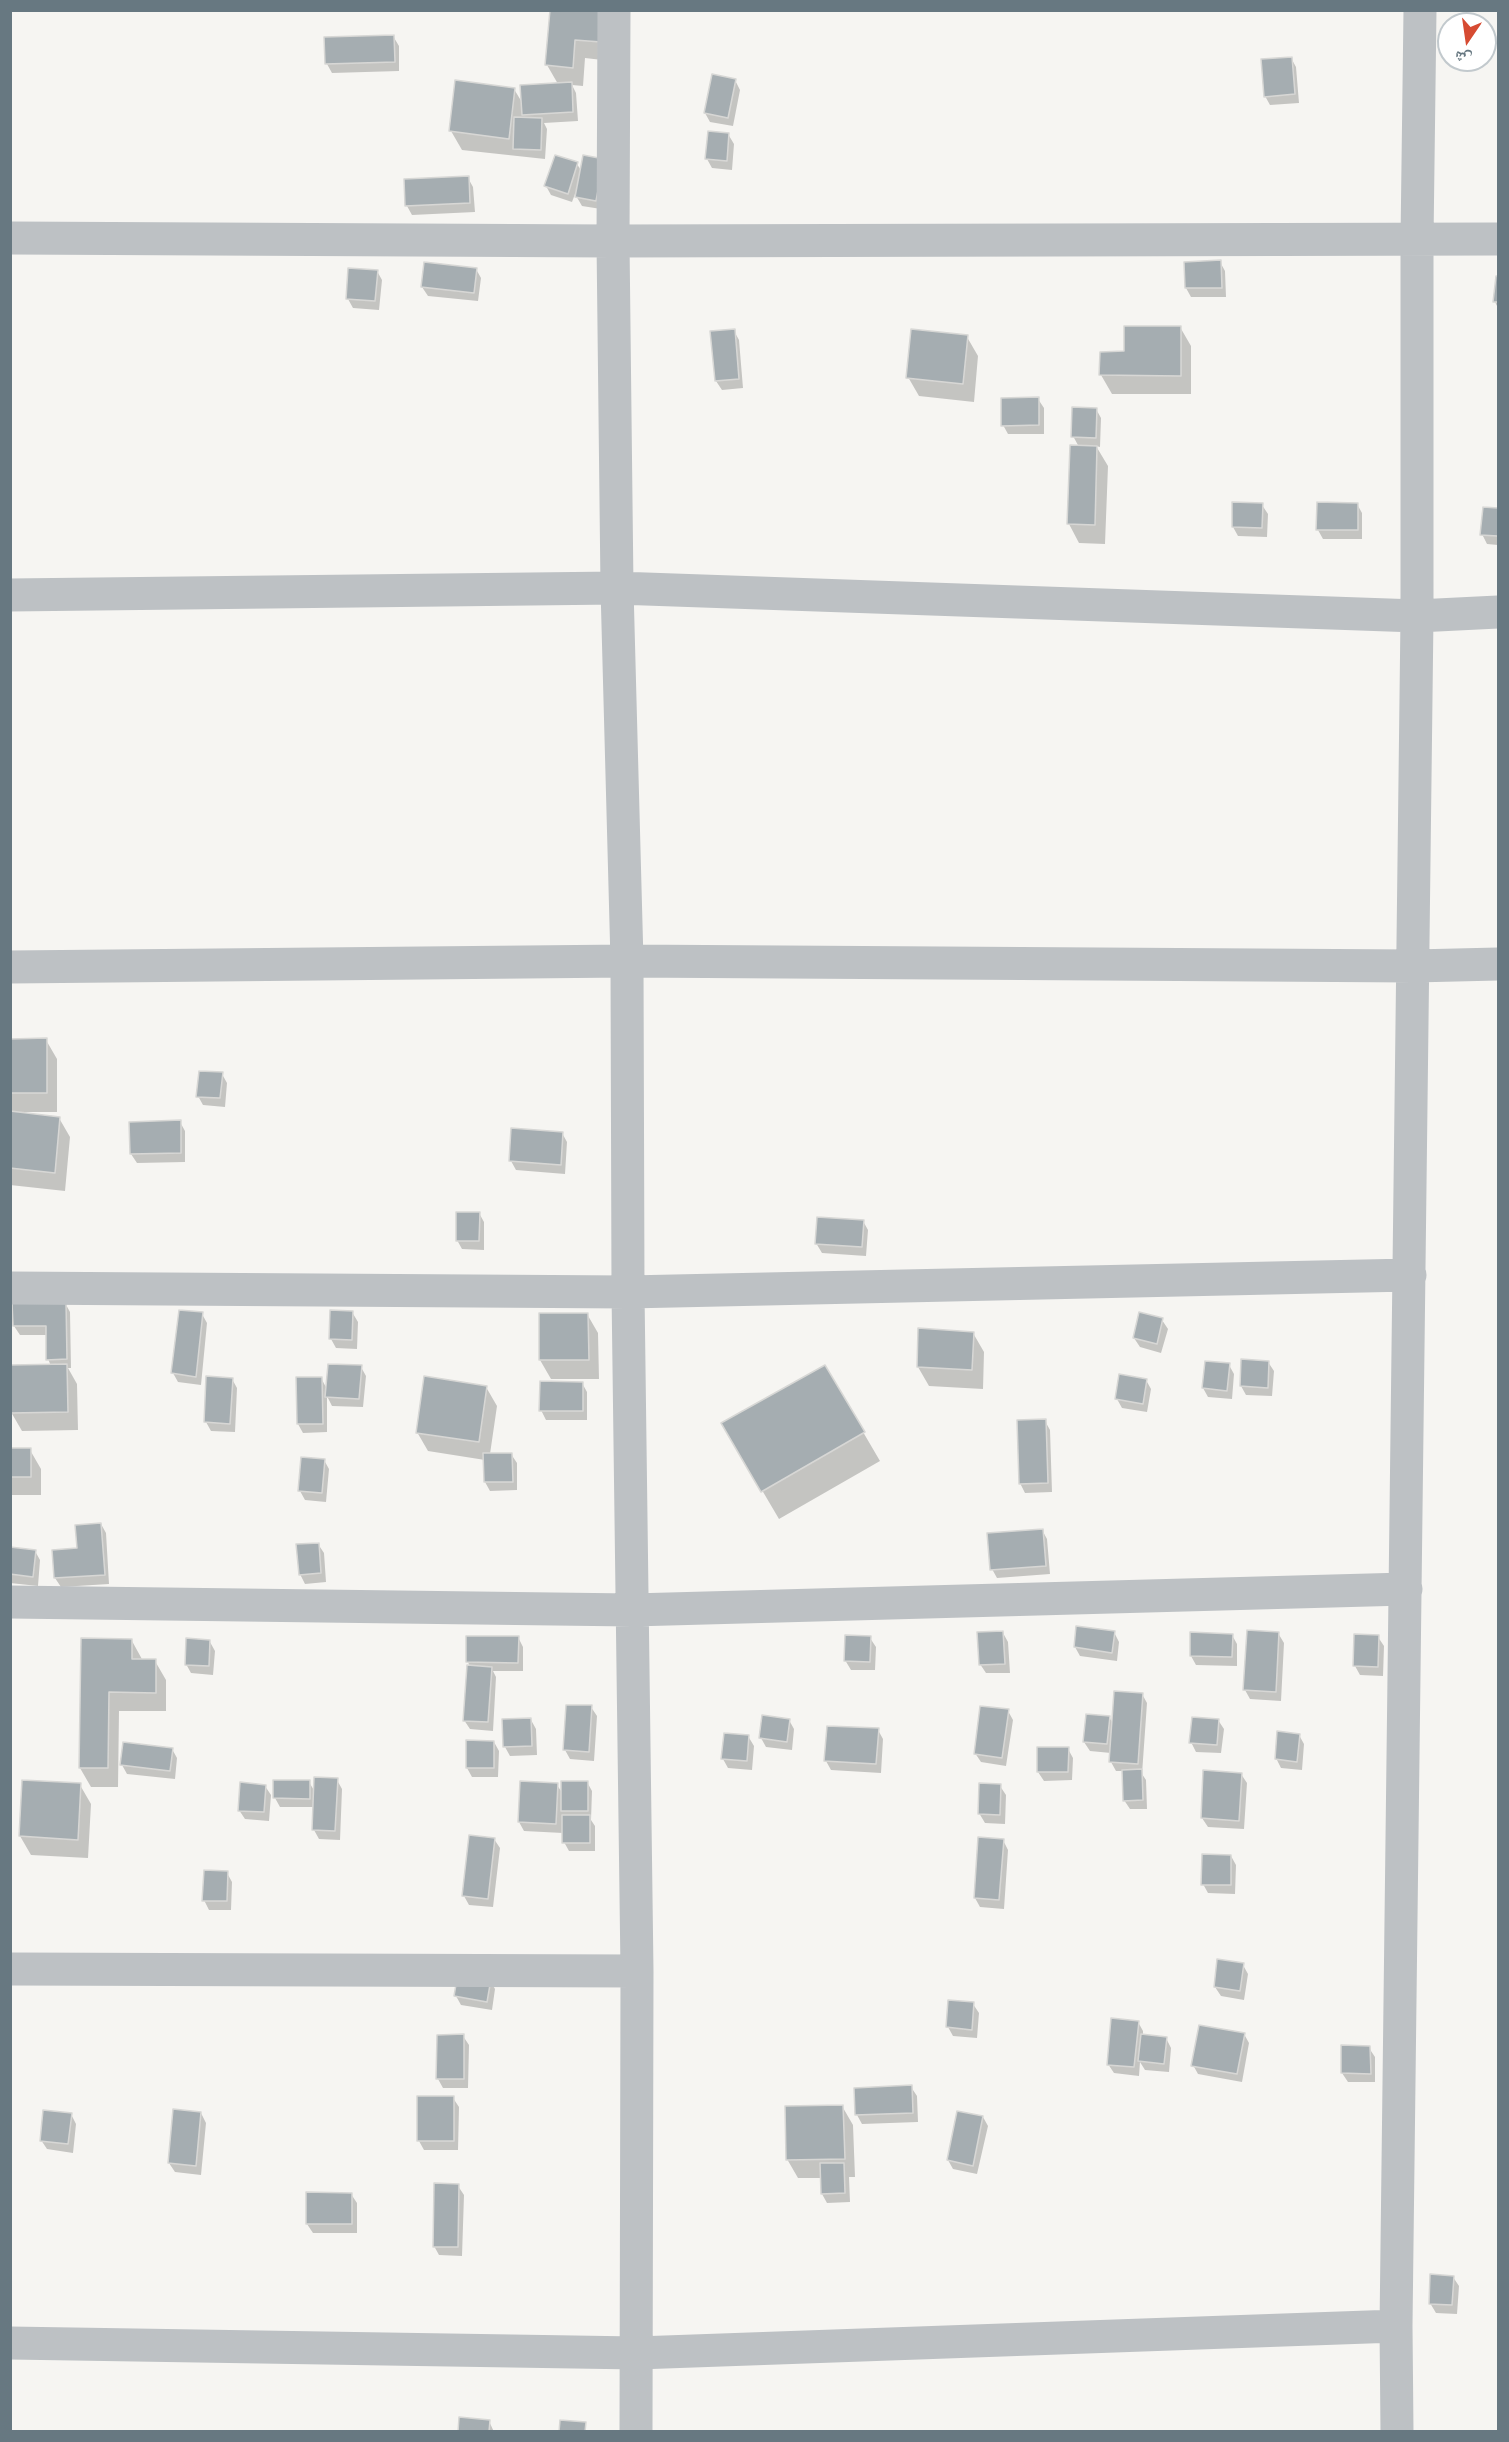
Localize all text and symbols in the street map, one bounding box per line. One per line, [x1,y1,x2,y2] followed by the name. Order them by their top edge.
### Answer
[1437,12,1497,72] north arrow
[1453,46,1474,69] text: ش

